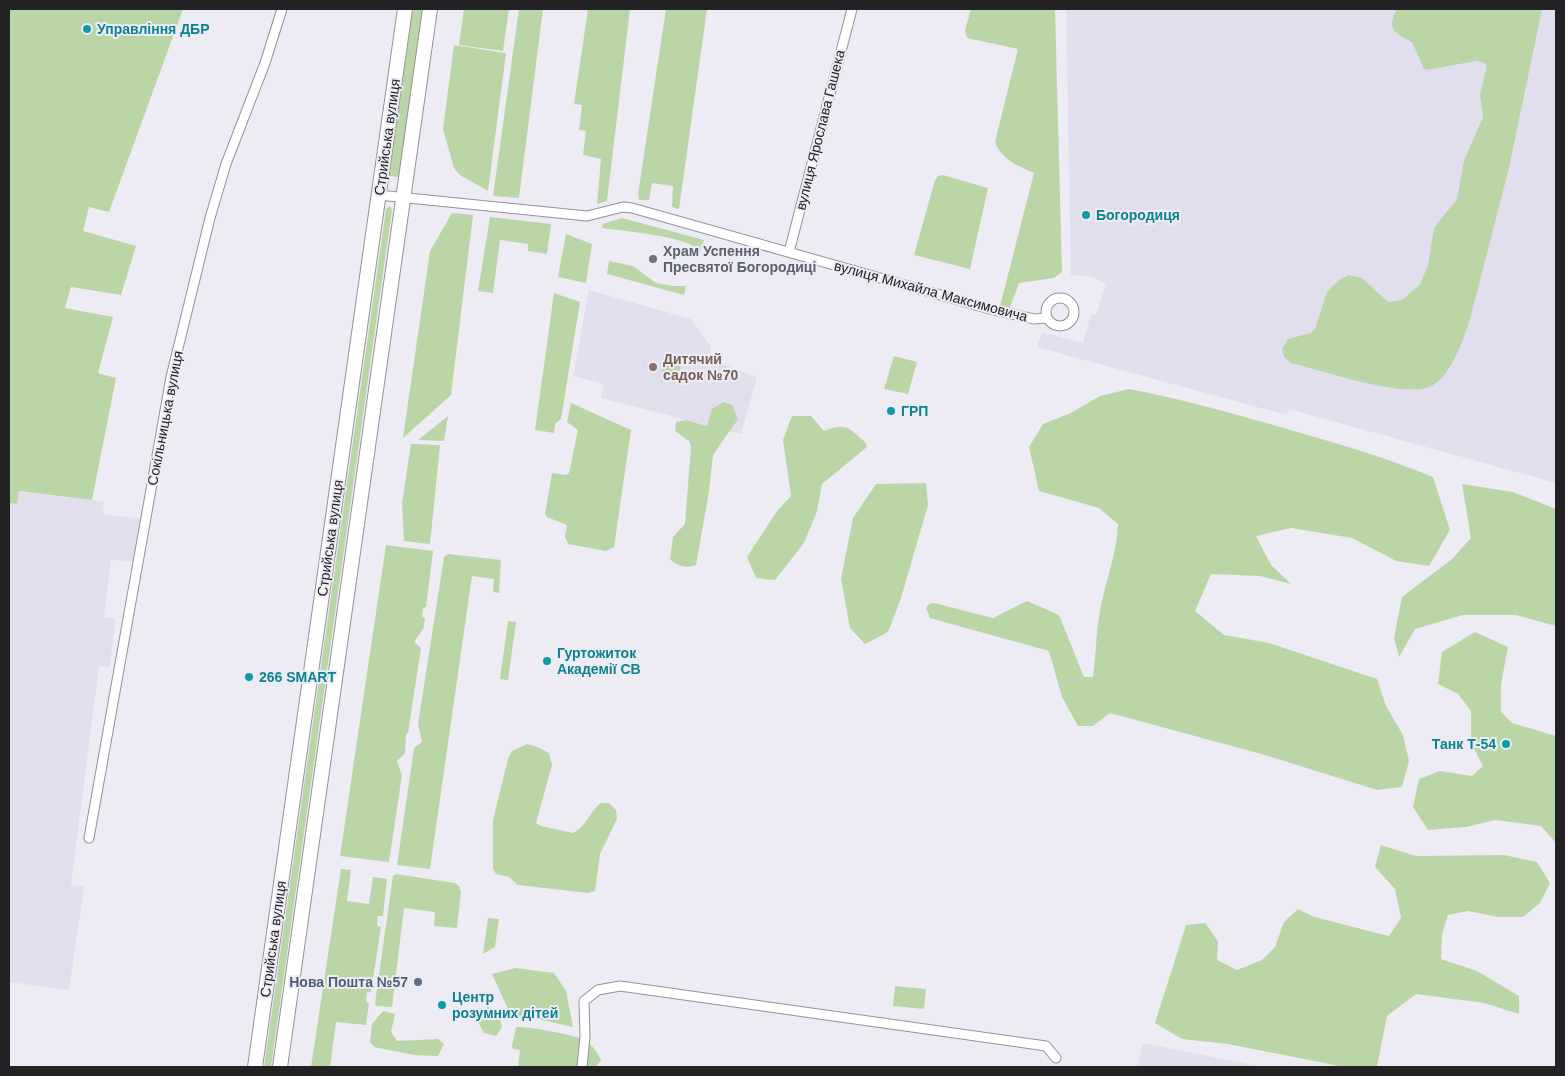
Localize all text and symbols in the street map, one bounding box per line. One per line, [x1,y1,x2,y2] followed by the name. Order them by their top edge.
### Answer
[97,21,210,37] place label: Управління ДБР
[81,23,93,35] marker: Управління ДБР
[792,48,848,212] street label: вулиця Ярослава Гашека
[371,78,403,196] street label: Стрийська вулиця
[1096,207,1180,223] place label: Богородиця
[1080,209,1092,221] marker: Богородиця
[663,243,816,275] place label: Храм Успення Пресвятої Богородиці
[647,253,659,265] marker: Храм Успення Пресвятої Богородиці
[833,257,1030,325] street label: вулиця Михайла Максимовича
[144,349,186,487] street label: Сокільницька вулиця
[663,351,738,383] place label: Дитячий садок №70
[647,361,659,373] marker: Дитячий садок №70
[901,403,928,419] place label: ГРП
[885,405,897,417] marker: ГРП
[314,479,346,597] street label: Стрийська вулиця
[557,645,641,677] place label: Гуртожиток Академії СВ
[541,655,553,667] marker: Гуртожиток Академії СВ
[259,669,336,685] place label: 266 SMART
[243,671,255,683] marker: 266 SMART
[1432,736,1496,752] place label: Танк Т-54
[1500,738,1512,750] marker: Танк Т-54
[257,880,289,998] street label: Стрийська вулиця
[289,974,408,990] place label: Нова Пошта №57
[412,976,424,988] marker: Нова Пошта №57
[452,989,558,1021] place label: Центр розумних дітей
[436,999,448,1011] marker: Центр розумних дітей

